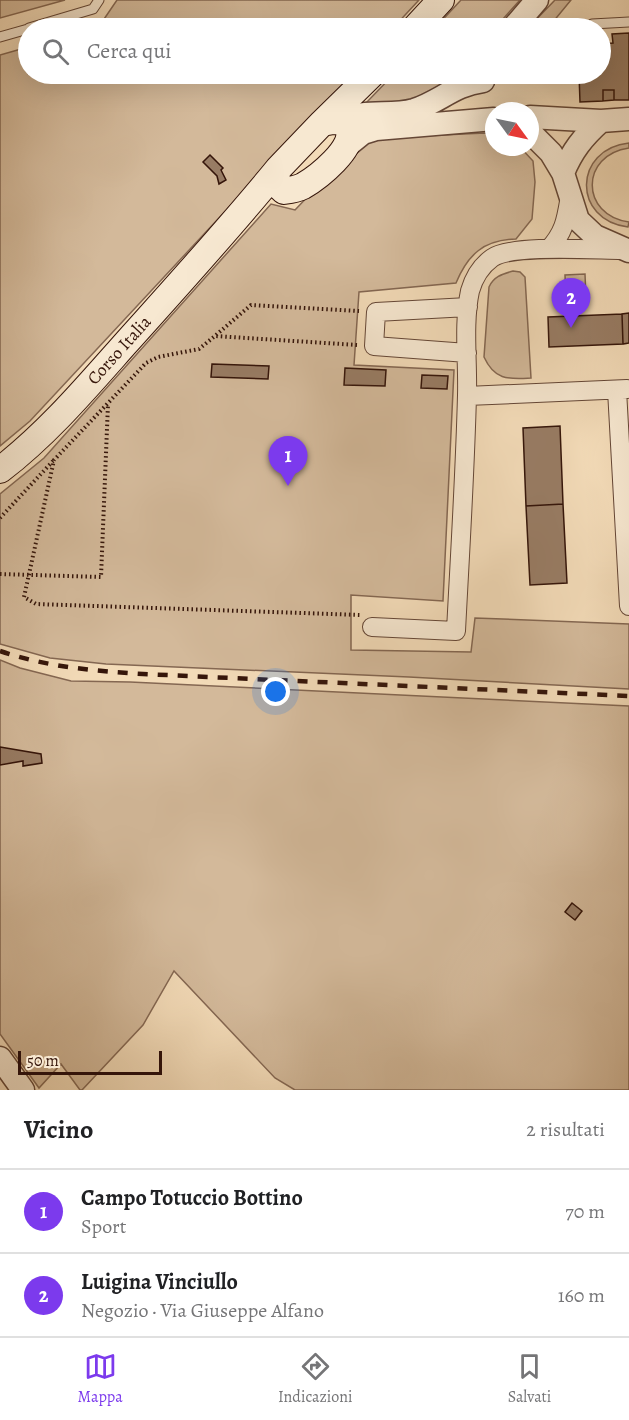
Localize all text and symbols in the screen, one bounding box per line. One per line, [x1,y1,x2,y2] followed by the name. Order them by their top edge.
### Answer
[18,18,611,84] search box
[39,35,72,68] icon: search
[87,36,172,66] text: Cerca qui
[485,102,539,156] north arrow
[552,278,590,328] pin: 2
[82,310,157,390] street label: Corso Italia
[268,436,308,486] pin: 1
[261,677,290,706] your location
[18,1048,162,1076] scale bar
[27,1050,59,1072] text: 50 m
[24,1112,93,1147] text: Vicino
[526,1116,605,1143] text: 2 risultati
[81,1183,303,1213] text: Campo Totuccio Bottino
[40,1198,47,1225] text: 1
[565,1198,605,1225] text: 70 m
[81,1213,126,1240] text: Sport
[81,1267,238,1297] text: Luigina Vinciullo
[39,1282,48,1309] text: 2
[558,1282,605,1309] text: 160 m
[81,1297,324,1324] text: Negozio · Via Giuseppe Alfano
[78,1350,123,1408] tab: Mappa
[278,1350,353,1408] tab: Indicazioni
[508,1350,551,1408] tab: Salvati

